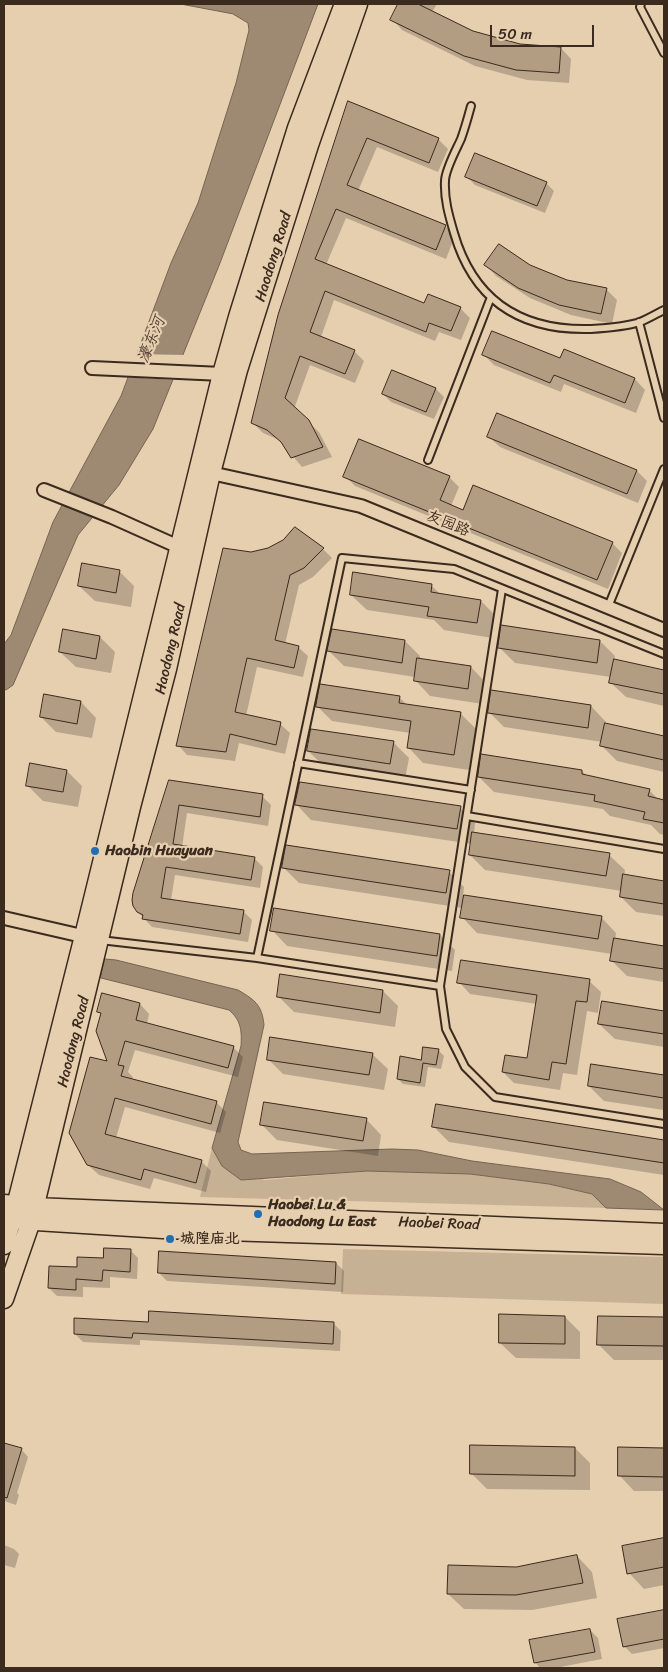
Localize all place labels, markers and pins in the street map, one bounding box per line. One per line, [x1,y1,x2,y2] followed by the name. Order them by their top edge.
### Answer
[105,842,213,860] place label: Haobin Huayuan
[89,845,101,857] marker: Haobin Huayuan
[268,1196,377,1231] place label: Haobei Lu & Haodong Lu East
[252,1208,264,1220] marker: Haobei Lu & Haodong Lu East
[180,1230,240,1248] place label: 城隍庙北
[164,1233,176,1245] marker: 城隍庙北

